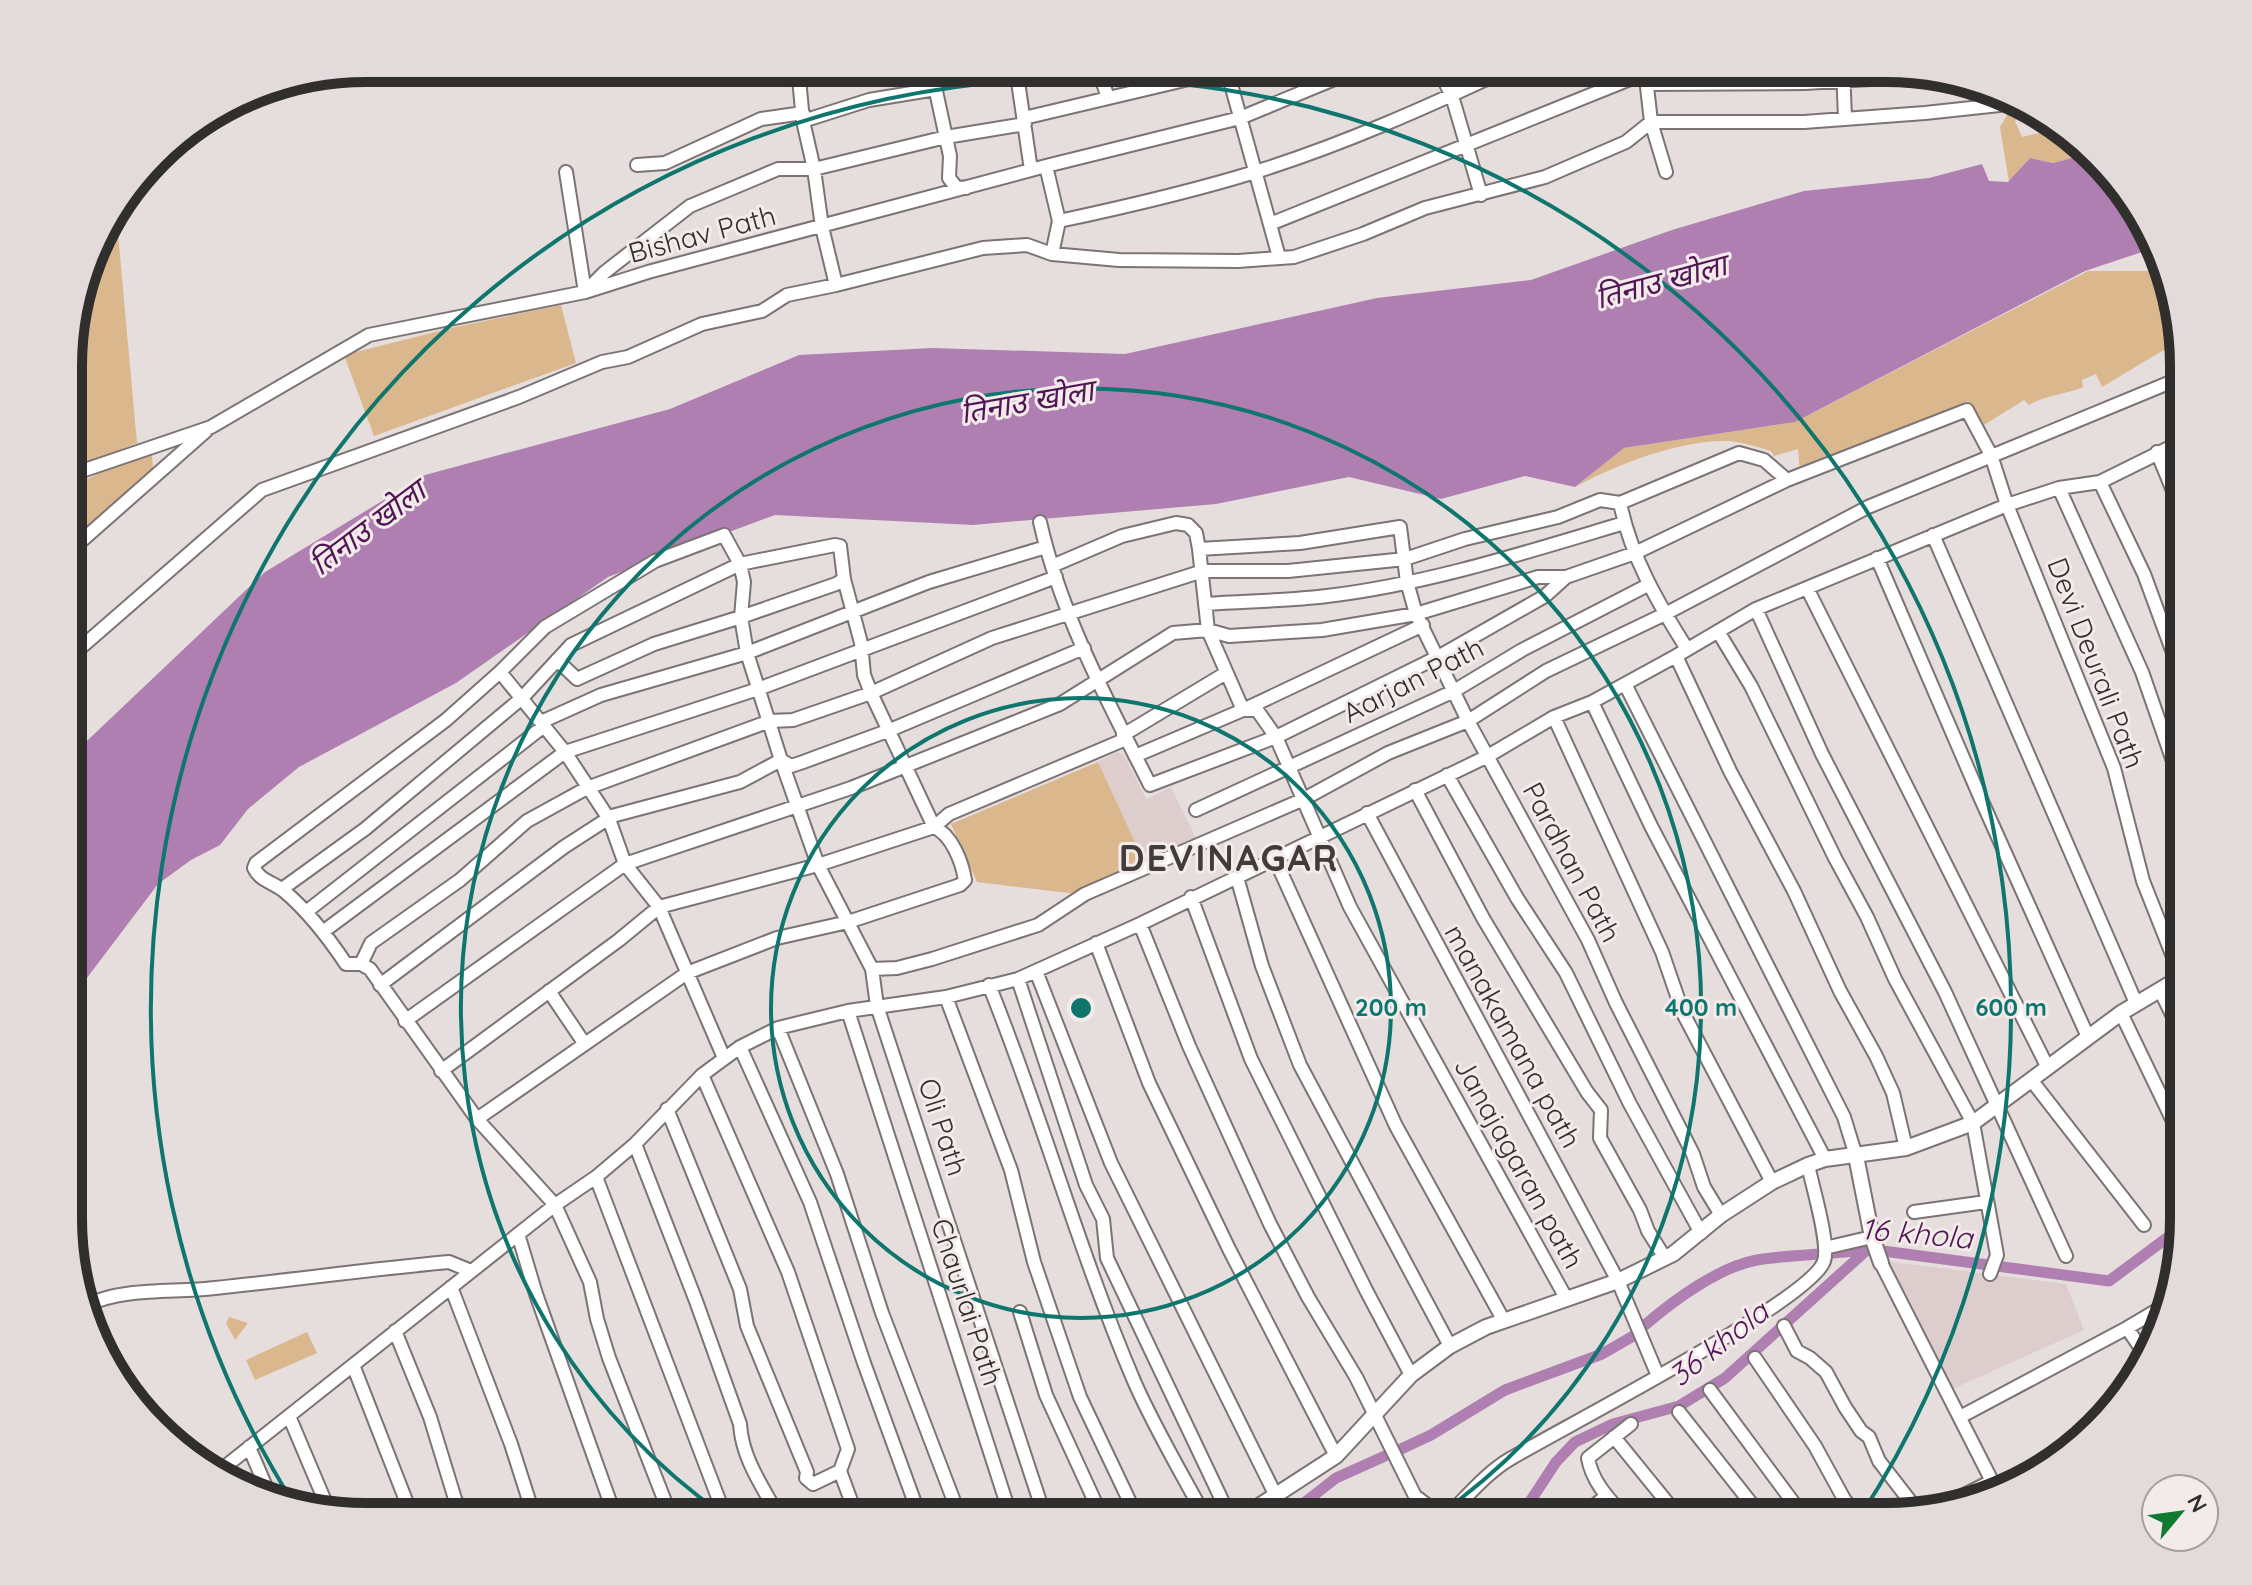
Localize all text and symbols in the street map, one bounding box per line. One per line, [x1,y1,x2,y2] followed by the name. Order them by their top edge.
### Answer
[624,197,779,270] street label: Bishav Path
[1591,244,1736,317] water label: तिनाउ खोला
[957,370,1101,431] water label: तिनाउ खोला
[302,468,437,583] water label: तिनाउ खोला
[2040,552,2153,773] street label: Devi Deurali Path
[1336,629,1489,730] street label: Aarjan Path
[1516,776,1629,948] street label: Pardhan Path
[1119,835,1339,880] district label: DEVINAGAR
[1437,918,1589,1154] street label: manakamana path
[1355,992,1427,1022] text: 200 m
[1665,992,1737,1022] text: 400 m
[1975,992,2047,1022] text: 600 m
[1067,994,1095,1022] centre of rings
[1447,1051,1592,1274] street label: Janajagaran path
[911,1074,976,1180] street label: Oli Path
[1860,1209,1976,1257] water label: 16 khola
[924,1214,1011,1390] street label: Chaurlai Path
[1661,1291,1777,1394] water label: 36 khola
[2140,1473,2220,1553] north arrow
[2181,1489,2214,1517] text: N

